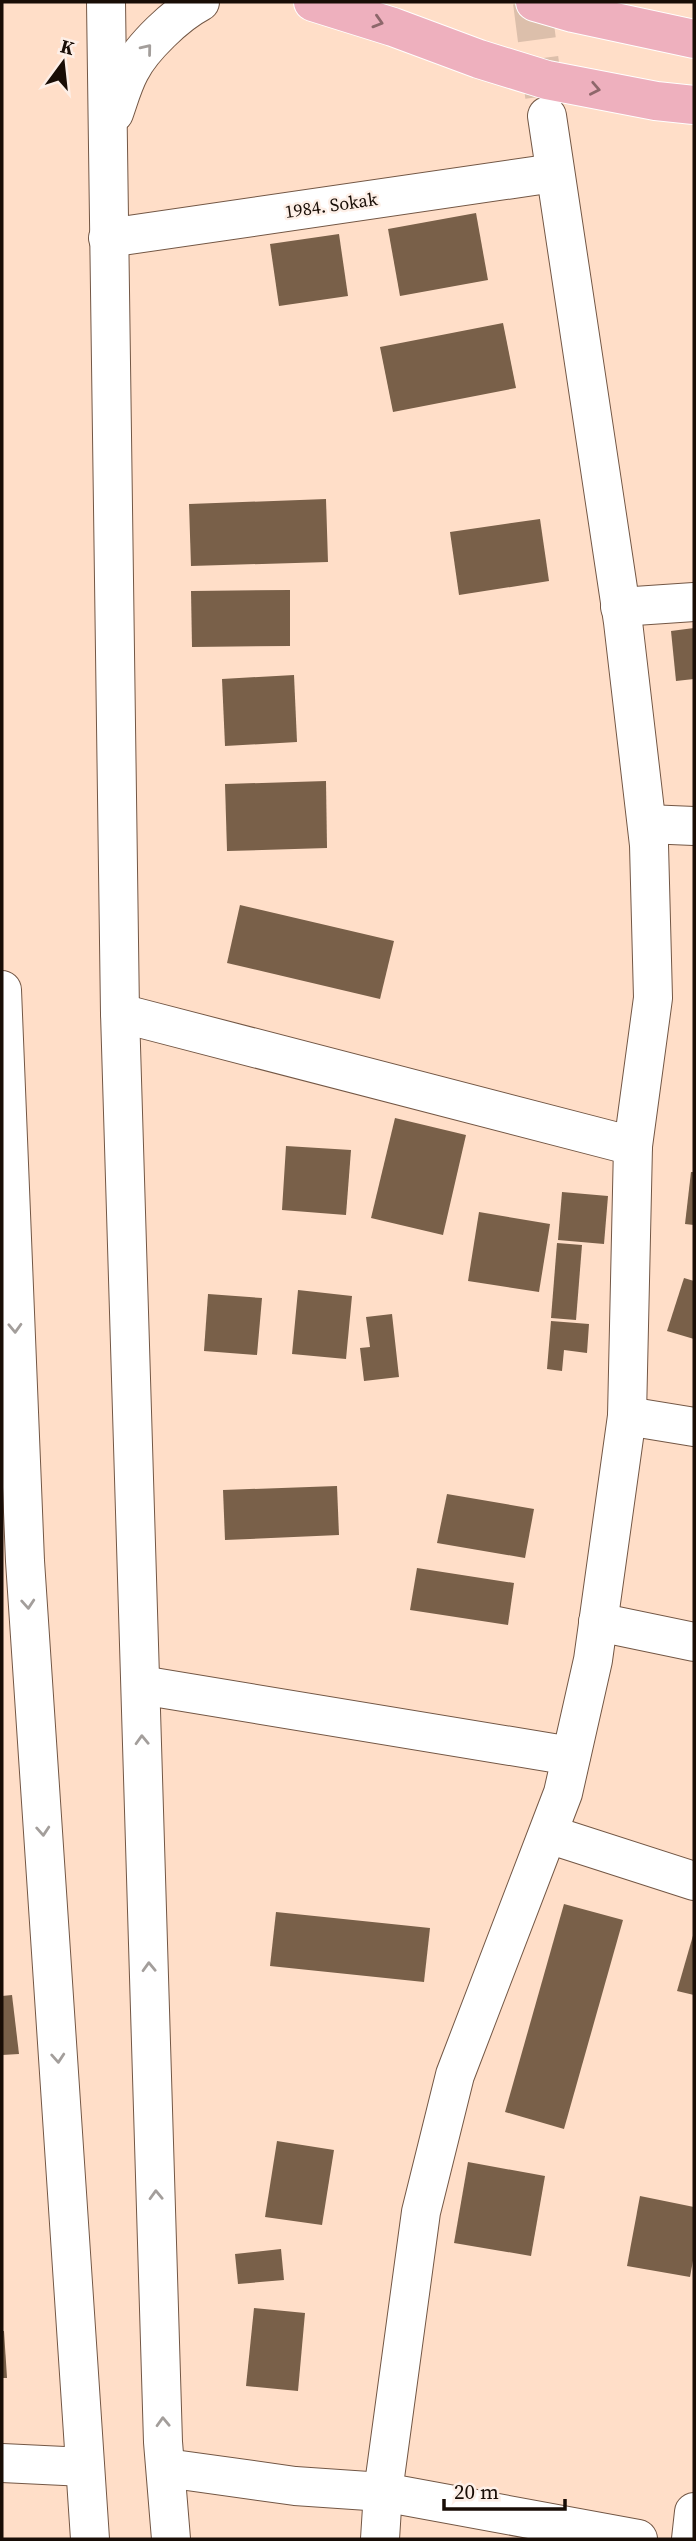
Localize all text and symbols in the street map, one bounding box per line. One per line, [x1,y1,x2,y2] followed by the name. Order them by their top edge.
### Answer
[371,14,383,28] one-way arrow
[28,28,98,98] north arrow
[58,32,78,61] text: K
[139,44,152,56] one-way arrow
[589,81,601,96] one-way arrow
[283,186,379,224] street label: 1984. Sokak
[8,1323,23,1334] one-way arrow
[20,1599,35,1610] one-way arrow
[135,1734,150,1745] one-way arrow
[35,1826,50,1837] one-way arrow
[141,1962,157,1972] one-way arrow
[50,2053,65,2064] one-way arrow
[148,2189,164,2200] one-way arrow
[155,2417,170,2428] one-way arrow
[444,2468,565,2512] scale bar
[454,2477,499,2506] text: 20 m

